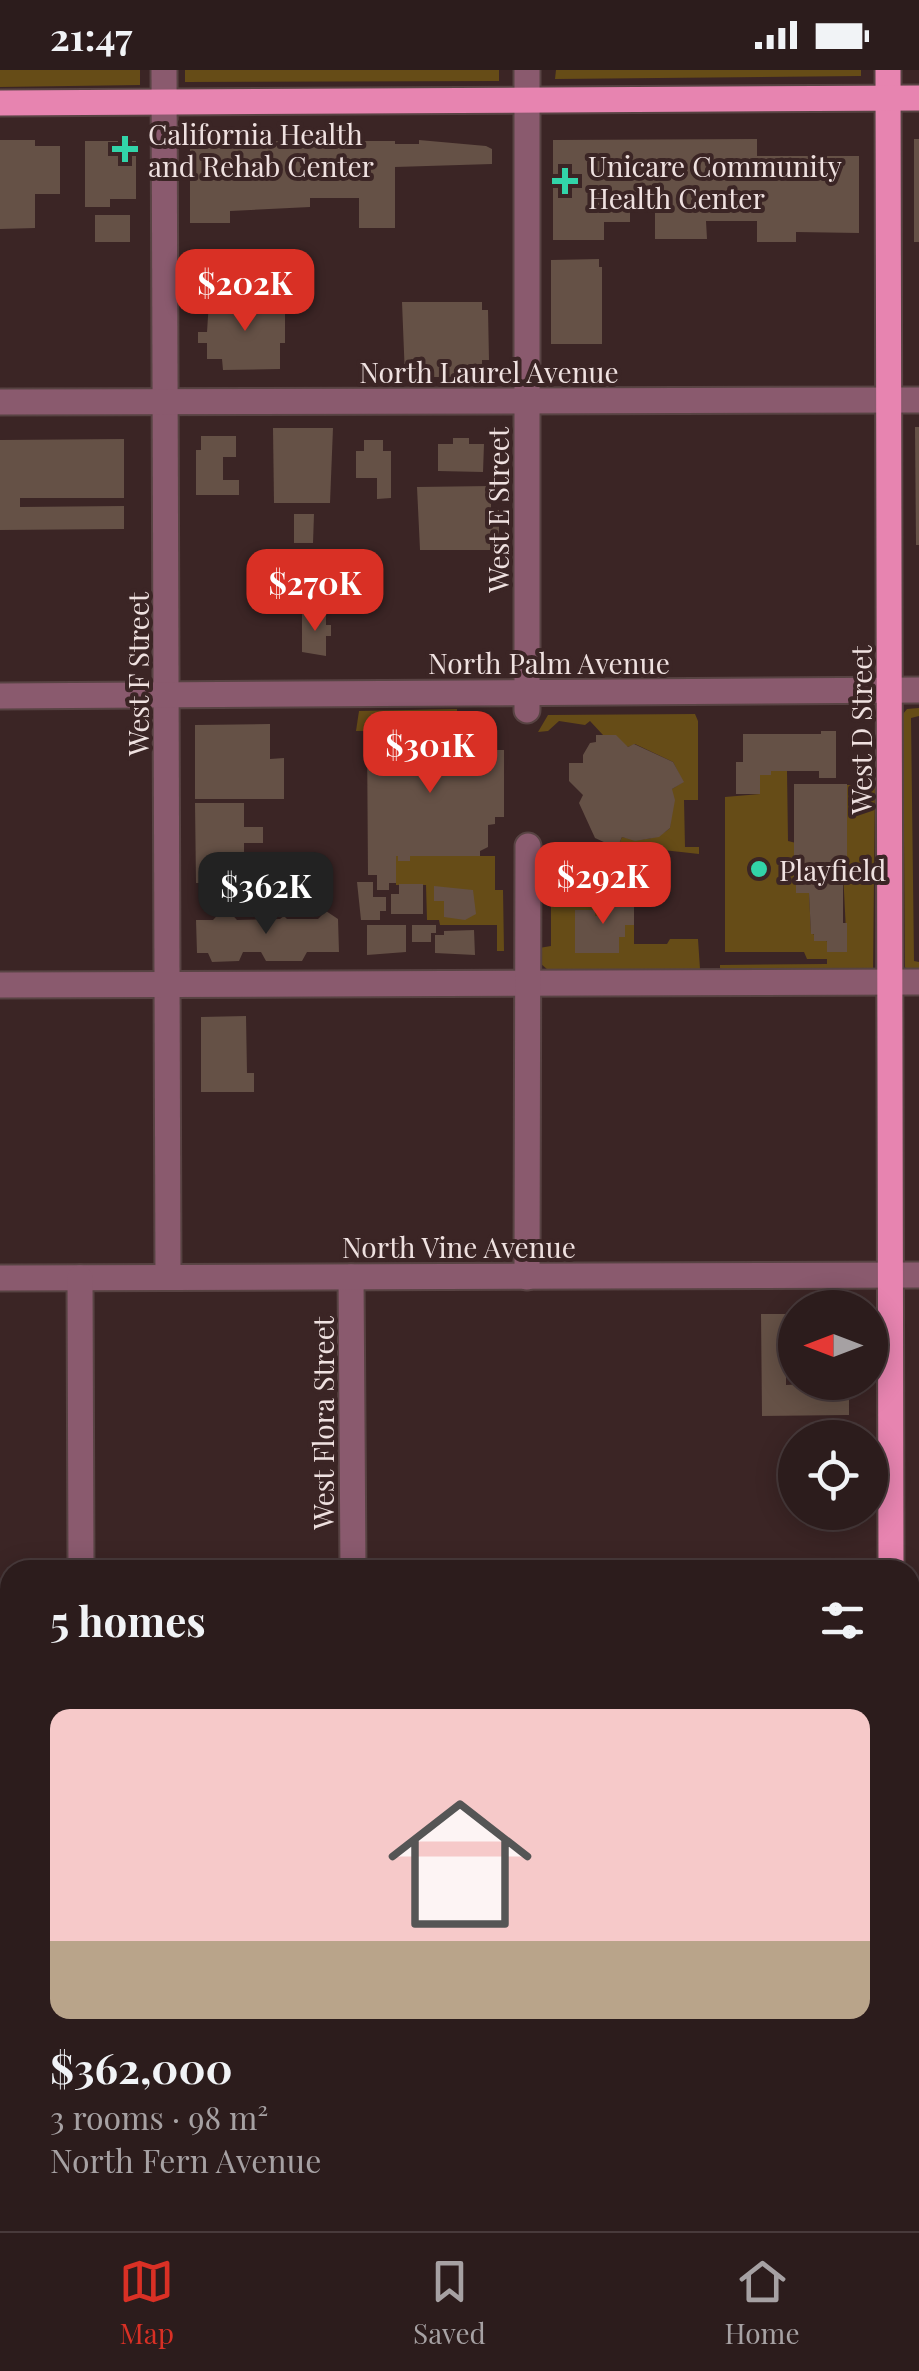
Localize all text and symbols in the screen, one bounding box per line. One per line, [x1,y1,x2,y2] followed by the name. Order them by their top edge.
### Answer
[50,10,132,61] text: 21:47
[148,115,375,184] place label: California Health and Rehab Center
[112,136,138,162] marker: California Health and Rehab Center
[588,147,842,216] place label: Unicare Community Health Center
[552,168,578,194] marker: Unicare Community Health Center
[175,249,315,334] pin: $202K
[197,260,293,303] text: $202K
[359,353,619,390] street label: North Laurel Avenue
[479,426,516,594] street label: West E Street
[245,549,385,634] pin: $270K
[268,560,362,603] text: $270K
[119,591,156,757] street label: West F Street
[428,644,670,681] street label: North Palm Avenue
[842,644,879,815] street label: West D Street
[360,711,500,796] pin: $301K
[385,722,475,765] text: $301K
[533,842,673,927] pin: $292K
[779,851,886,888] place label: Playfield
[196,852,336,937] pin: $362K
[557,853,649,896] text: $292K
[748,858,770,880] marker: Playfield
[220,863,312,906] text: $362K
[342,1228,576,1265] street label: North Vine Avenue
[778,1290,888,1400] north arrow
[778,1290,888,1530] map controls
[304,1315,341,1531] street label: West Flora Street
[778,1420,888,1530] button: locate
[50,1592,206,1648] text: 5 homes
[815,1593,870,1648] icon: filters
[370,1774,550,1954] icon: home
[50,2039,233,2095] text: $362,000
[50,2095,268,2138] text: 3 rooms · 98 m²
[50,2138,321,2181] text: North Fern Avenue
[119,2254,174,2351] tab: Map
[413,2254,486,2351] tab: Saved
[725,2254,800,2351] tab: Home

